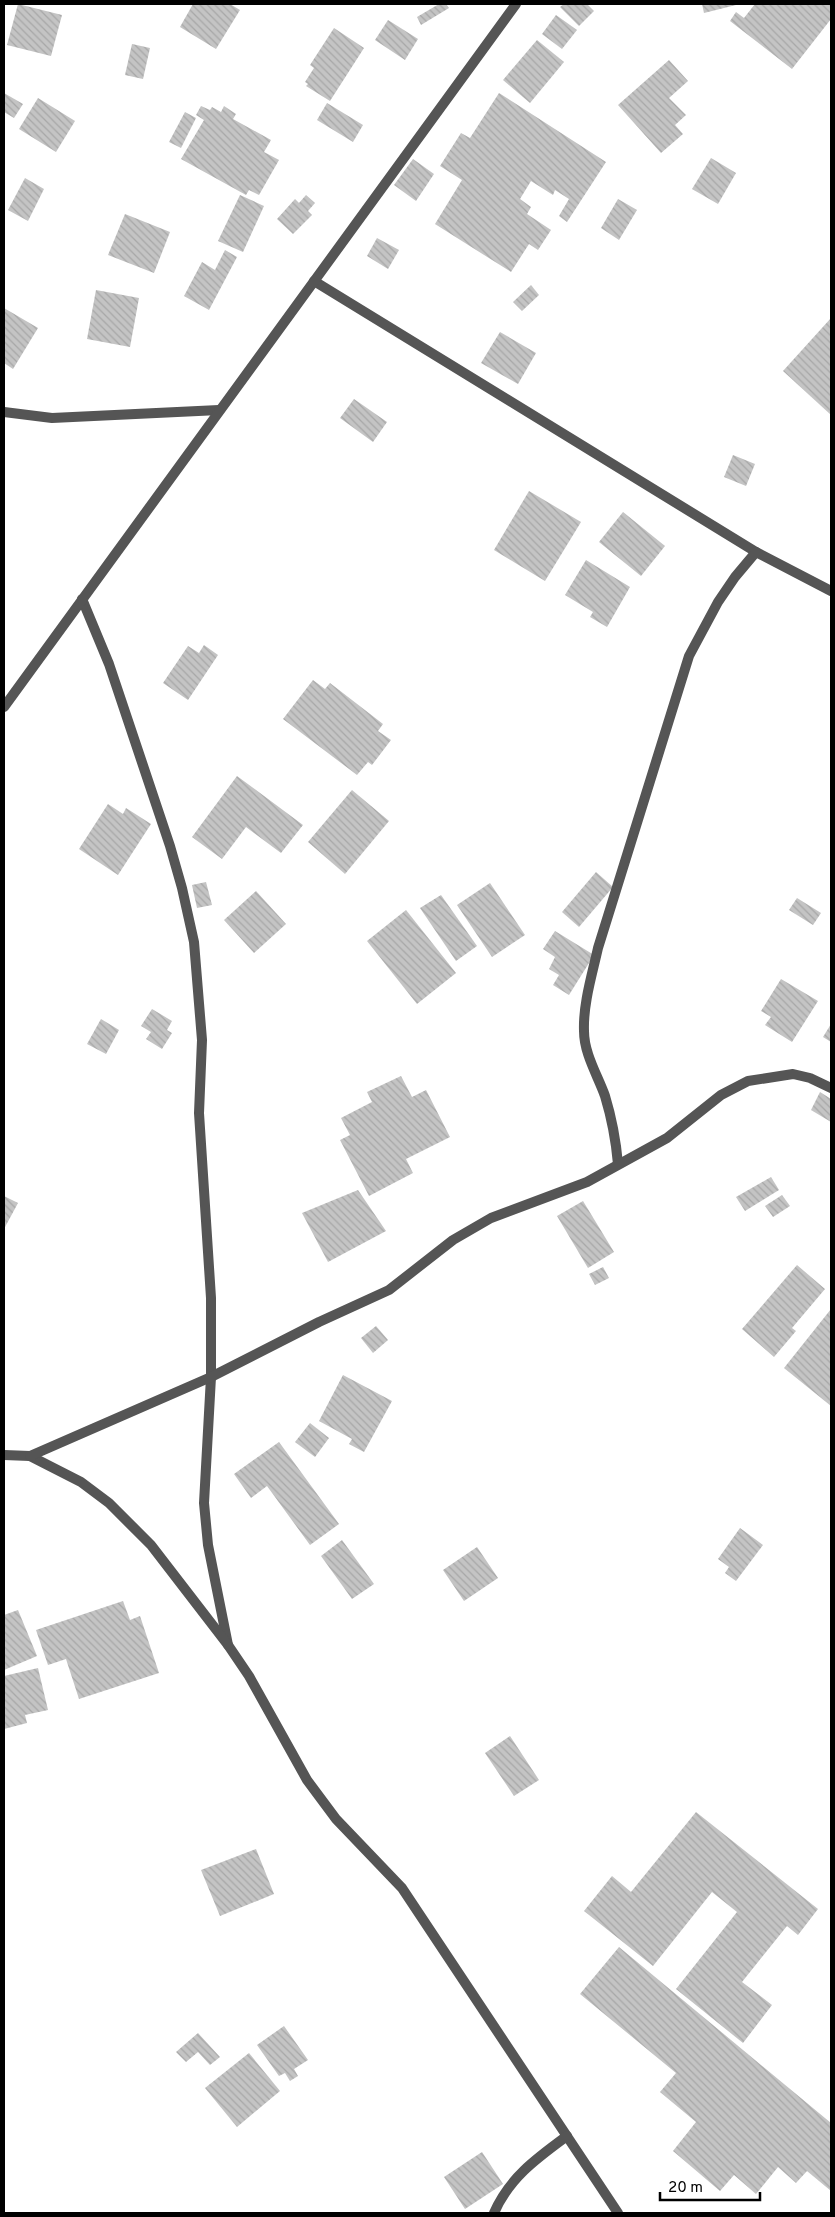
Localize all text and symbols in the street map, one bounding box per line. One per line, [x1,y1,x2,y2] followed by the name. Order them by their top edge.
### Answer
[660,2170,760,2202] scale bar
[668,2179,703,2198] text: 20 m

